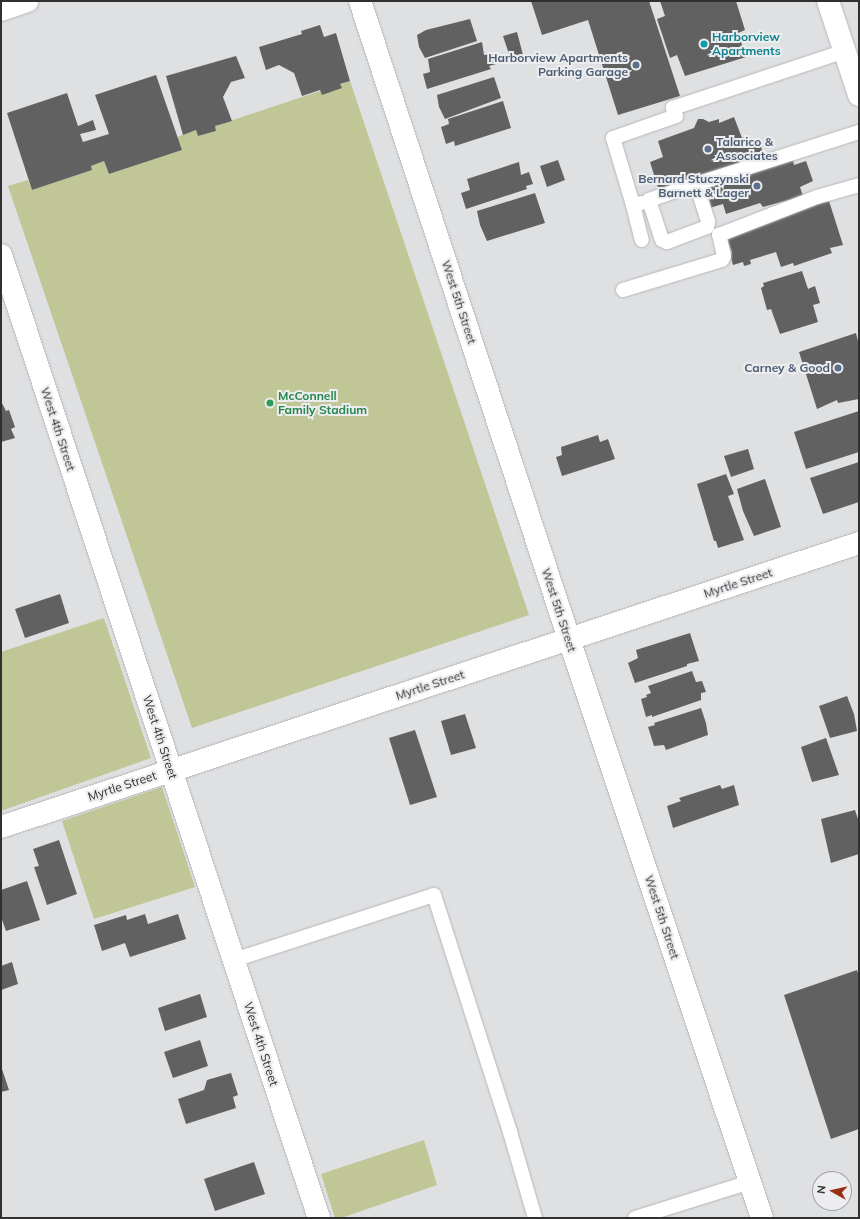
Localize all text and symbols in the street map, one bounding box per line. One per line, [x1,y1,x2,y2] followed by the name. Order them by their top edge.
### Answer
[712,30,781,58] place label: Harborview Apartments
[699,39,709,49] marker: Harborview Apartments
[488,51,628,79] place label: Harborview Apartments Parking Garage
[631,60,641,70] marker: Harborview Apartments Parking Garage
[716,135,778,163] place label: Talarico & Associates
[703,144,713,154] marker: Talarico & Associates
[638,172,749,200] place label: Bernard Stuczynski Barnett & Lager
[752,181,762,191] marker: Bernard Stuczynski Barnett & Lager
[439,258,479,346] street label: West 5th Street
[744,361,830,375] place label: Carney & Good
[833,363,843,373] marker: Carney & Good
[38,385,78,473] street label: West 4th Street
[278,389,367,417] place label: McConnell Family Stadium
[265,398,275,408] marker: McConnell Family Stadium
[702,565,774,601] street label: Myrtle Street
[539,566,579,654] street label: West 5th Street
[394,667,466,703] street label: Myrtle Street
[140,693,180,781] street label: West 4th Street
[86,768,158,804] street label: Myrtle Street
[642,873,682,961] street label: West 5th Street
[241,1000,281,1088] street label: West 4th Street
[812,1171,852,1211] north arrow
[814,1184,829,1195] text: N

